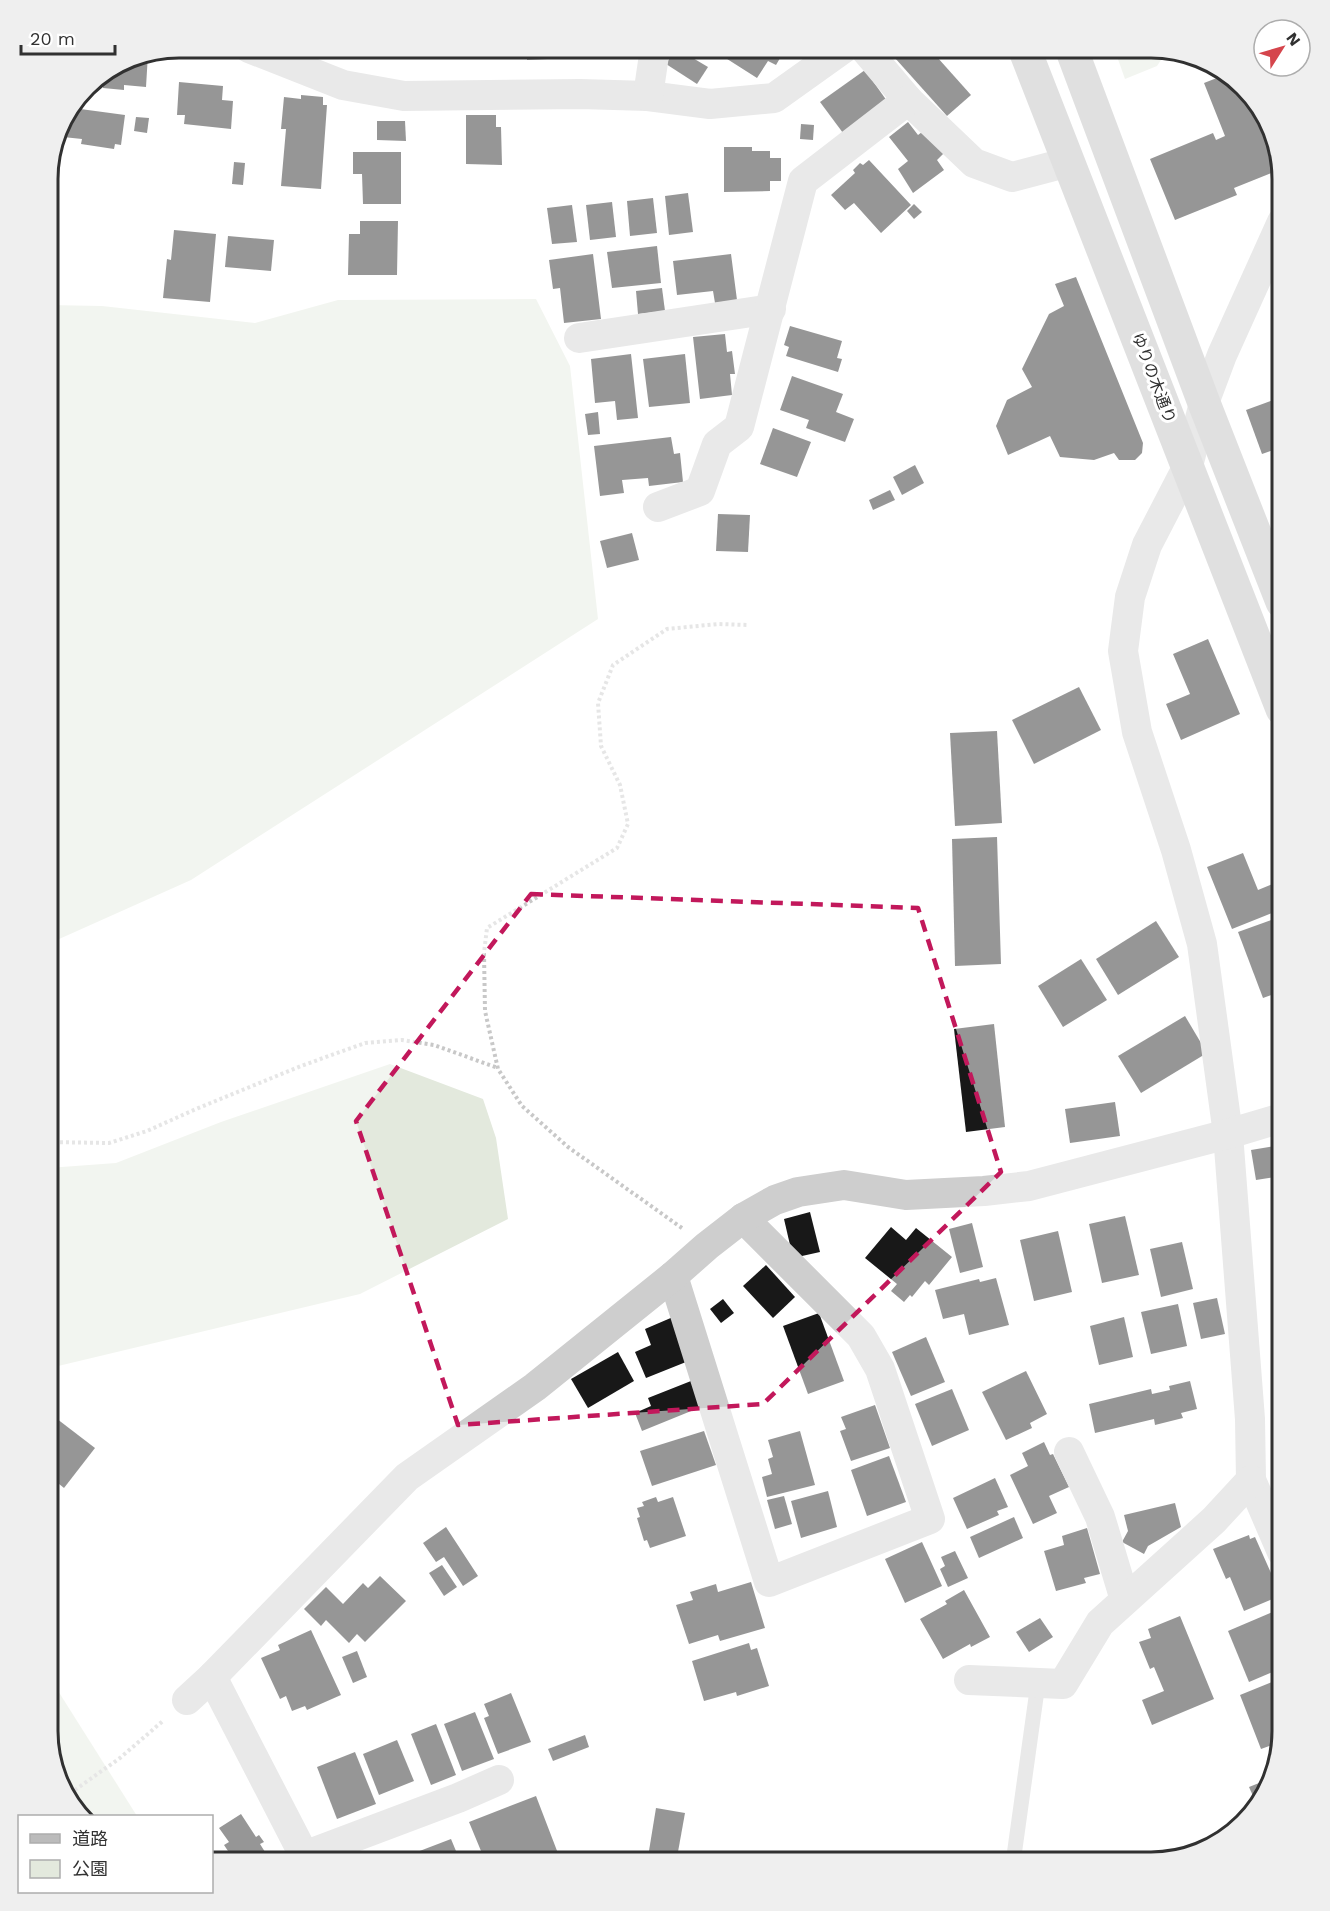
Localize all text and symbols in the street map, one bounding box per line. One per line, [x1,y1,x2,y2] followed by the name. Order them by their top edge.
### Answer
[21,18,116,56] scale bar
[1252,18,1312,78] north arrow
[30,28,75,49] text: 20 m
[1282,29,1305,50] text: N
[1128,330,1180,426] street label: ゆりの木通り
[18,1815,213,1893] legend
[72,1828,108,1849] text: 道路
[72,1858,108,1879] text: 公園

